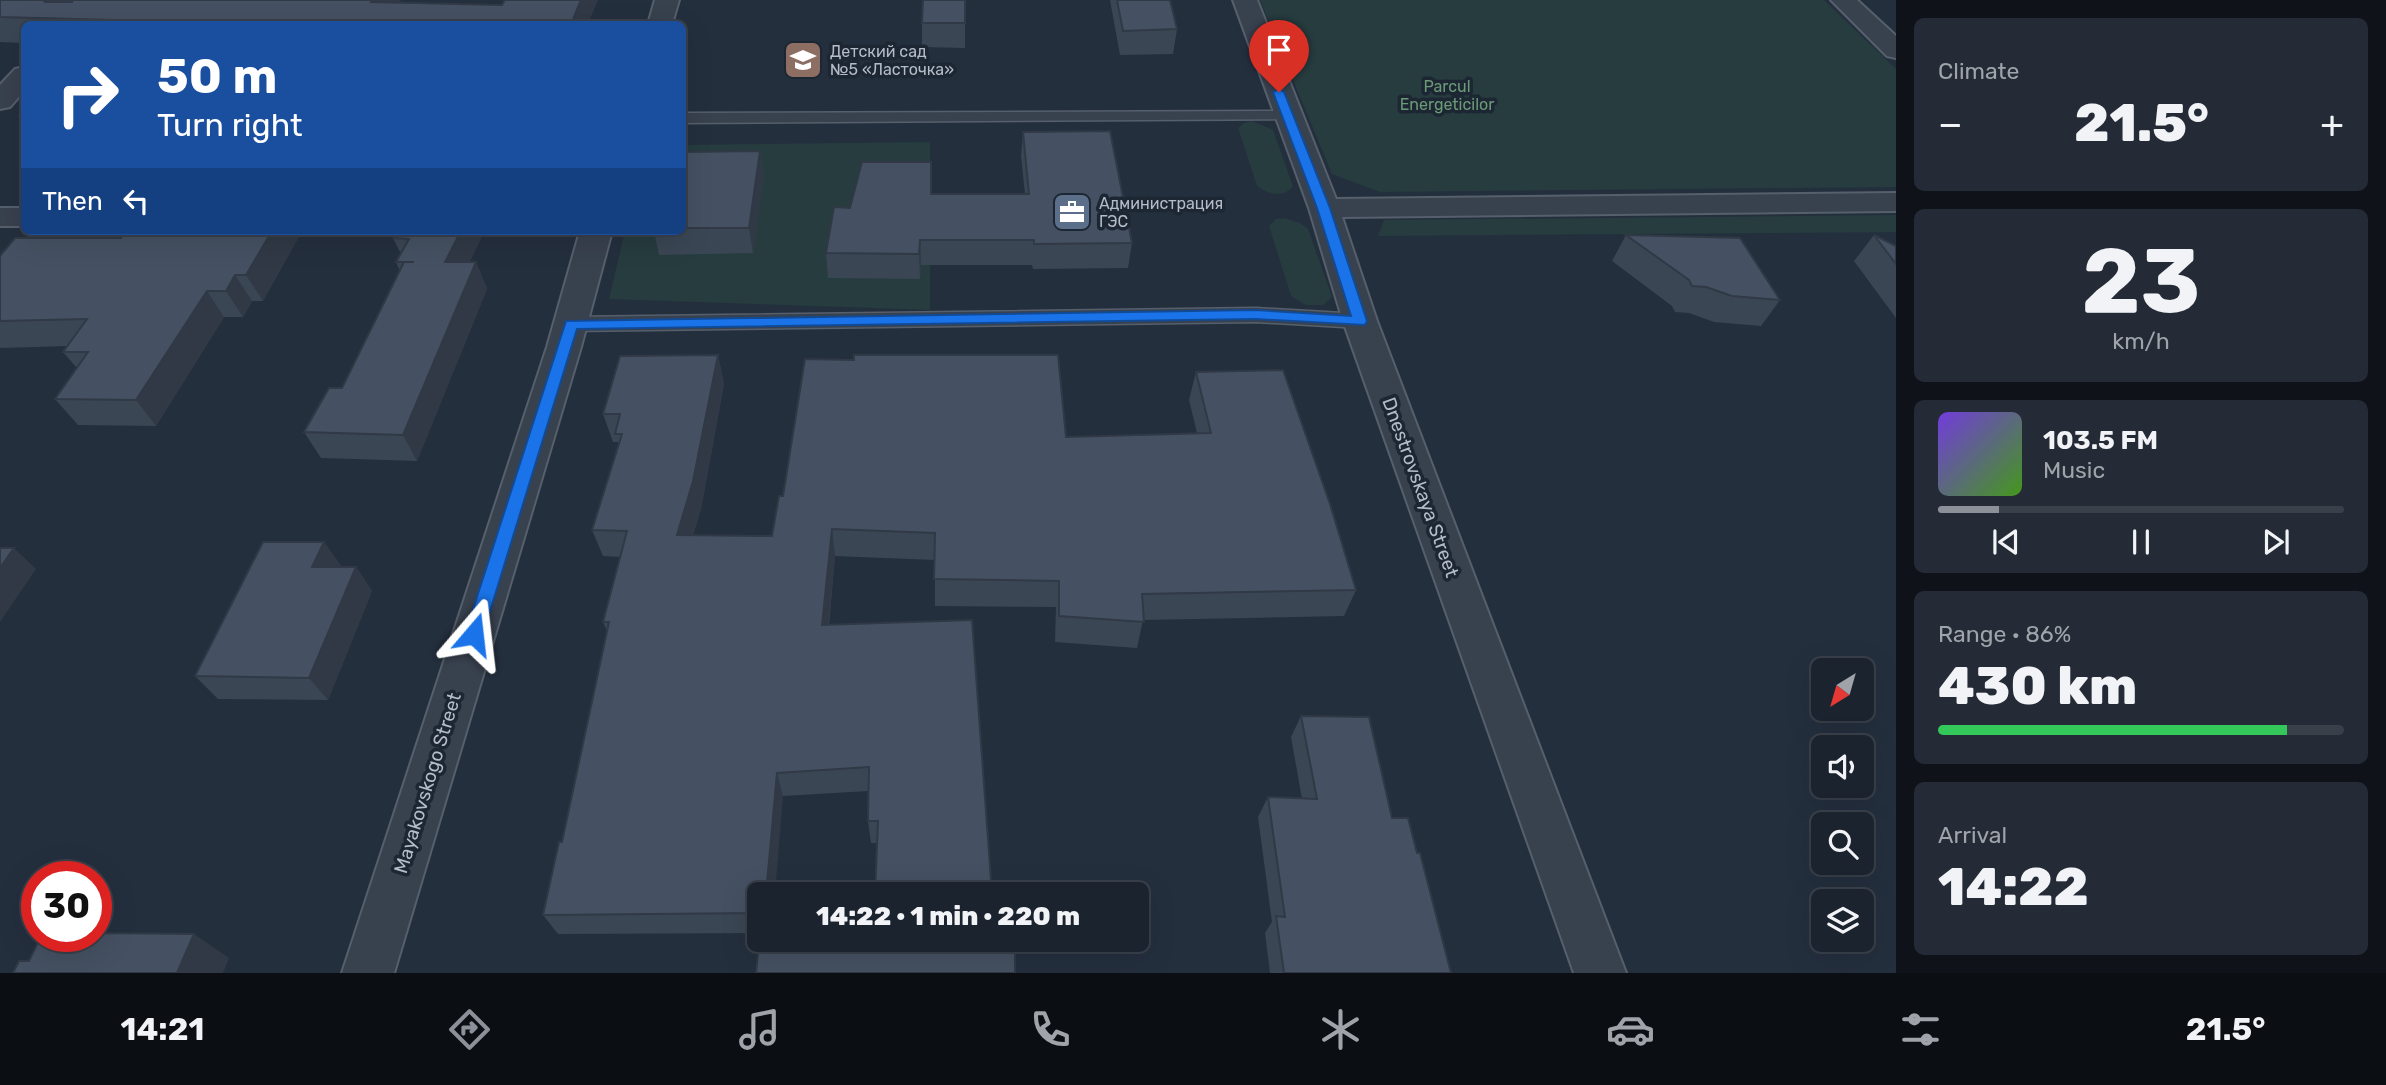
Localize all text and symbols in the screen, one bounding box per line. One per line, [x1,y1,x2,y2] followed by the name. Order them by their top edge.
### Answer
[1249,20,1309,92] pin
[1260,31,1298,69] icon: arrive
[782,39,824,81] school or university icon: Детский сад №5 «Ласточка»
[830,42,954,79] place label: Детский сад №5 «Ласточка»
[157,47,277,105] text: 50 m
[42,49,133,140] icon: right
[1938,57,2019,85] text: Climate
[1400,77,1494,114] park label: Parcul Energeticilor
[2074,92,2209,154] text: 21.5°
[1938,101,1963,147] text: −
[2320,101,2344,147] text: +
[157,106,302,144] text: Turn right
[117,182,155,220] icon: left
[42,186,103,217] text: Then
[1051,191,1093,233] office icon: Администрация ГЭС
[1099,194,1223,231] place label: Администрация ГЭС
[2081,227,2201,335] text: 23
[2112,327,2170,355] text: km/h
[1377,394,1464,581] street label: Dnestrovskaya Street
[2043,425,2158,456] text: 103.5 FM
[2043,456,2105,484] text: Music
[1987,523,2025,561] icon: previous
[2122,523,2160,561] icon: pause
[2257,523,2295,561] icon: next
[437,597,511,671] position arrow
[1938,620,2071,648] text: Range · 86%
[1938,655,2137,717] text: 430 km
[1811,658,1874,721] north arrow
[1811,658,1874,952] map controls
[389,689,466,876] street label: Mayakovskogo Street
[1811,735,1874,798] button: sound
[1811,812,1874,875] button: search
[1938,821,2007,849] text: Arrival
[1938,856,2089,918] text: 14:22
[21,861,112,952] speed limit sign: 30
[1811,889,1874,952] button: layers
[816,901,1080,932] text: 14:22 · 1 min · 220 m
[445,1005,494,1054] icon: directions
[735,1005,784,1054] icon: music
[1026,1005,1075,1054] icon: phone
[1316,1005,1365,1054] icon: climate
[1606,1005,1655,1054] icon: car
[1896,1005,1945,1054] icon: filters
[121,1010,204,1048] text: 14:21
[2186,1010,2265,1048] text: 21.5°

